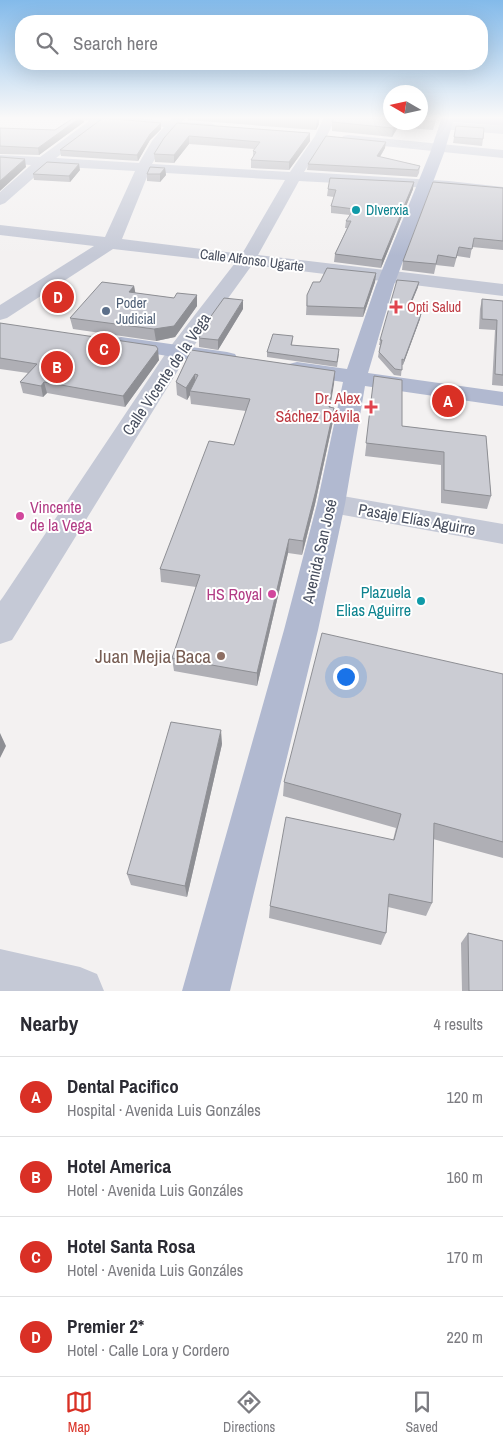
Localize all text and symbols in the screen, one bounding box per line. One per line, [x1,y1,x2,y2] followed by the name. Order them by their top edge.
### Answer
[15,15,488,70] search box
[33,29,61,57] icon: search
[73,30,158,56] text: Search here
[383,85,428,130] north arrow
[366,201,409,219] place label: DIverxia
[350,204,362,216] marker: DIverxia
[199,245,305,275] street label: Calle Alfonso Ugarte
[42,278,74,316] pin: D
[116,294,156,328] place label: Poder Judicial
[407,298,461,316] place label: Opti Salud
[389,300,403,314] marker: Opti Salud
[100,305,112,317] marker: Poder Judicial
[117,308,216,440] street label: Calle Vicente de la Vega
[88,330,120,368] pin: C
[41,348,73,386] pin: B
[432,382,464,420] pin: A
[275,387,361,427] place label: Dr. Alex Sáchez Dávila
[364,400,378,414] marker: Dr. Alex Sáchez Dávila
[30,496,93,536] place label: Vincente de la Vega
[296,497,342,606] street label: Avenida San José
[357,498,477,540] street label: Pasaje Elías Aguirre
[14,510,26,522] marker: Vincente de la Vega
[336,581,412,621] place label: Plazuela Elias Aguirre
[207,583,262,605] place label: HS Royal
[266,588,278,600] marker: HS Royal
[415,595,427,607] marker: Plazuela Elias Aguirre
[95,643,211,669] place label: Juan Mejia Baca
[215,650,227,662] marker: Juan Mejia Baca
[333,664,359,690] your location
[20,1009,78,1038] text: Nearby
[433,1013,483,1035] text: 4 results
[67,1073,179,1099] text: Dental Pacifico
[31,1086,41,1108] text: A
[447,1086,483,1108] text: 120 m
[67,1099,261,1121] text: Hospital · Avenida Luis Gonzáles
[67,1153,171,1179] text: Hotel America
[31,1166,41,1188] text: B
[447,1166,483,1188] text: 160 m
[67,1179,243,1201] text: Hotel · Avenida Luis Gonzáles
[67,1233,195,1259] text: Hotel Santa Rosa
[31,1246,41,1268] text: C
[447,1246,483,1268] text: 170 m
[67,1259,243,1281] text: Hotel · Avenida Luis Gonzáles
[67,1313,144,1339] text: Premier 2*
[31,1326,41,1348] text: D
[447,1326,483,1348] text: 220 m
[67,1339,230,1361] text: Hotel · Calle Lora y Cordero
[65,1388,93,1436] tab: Map
[223,1388,275,1436] tab: Directions
[405,1388,438,1436] tab: Saved

